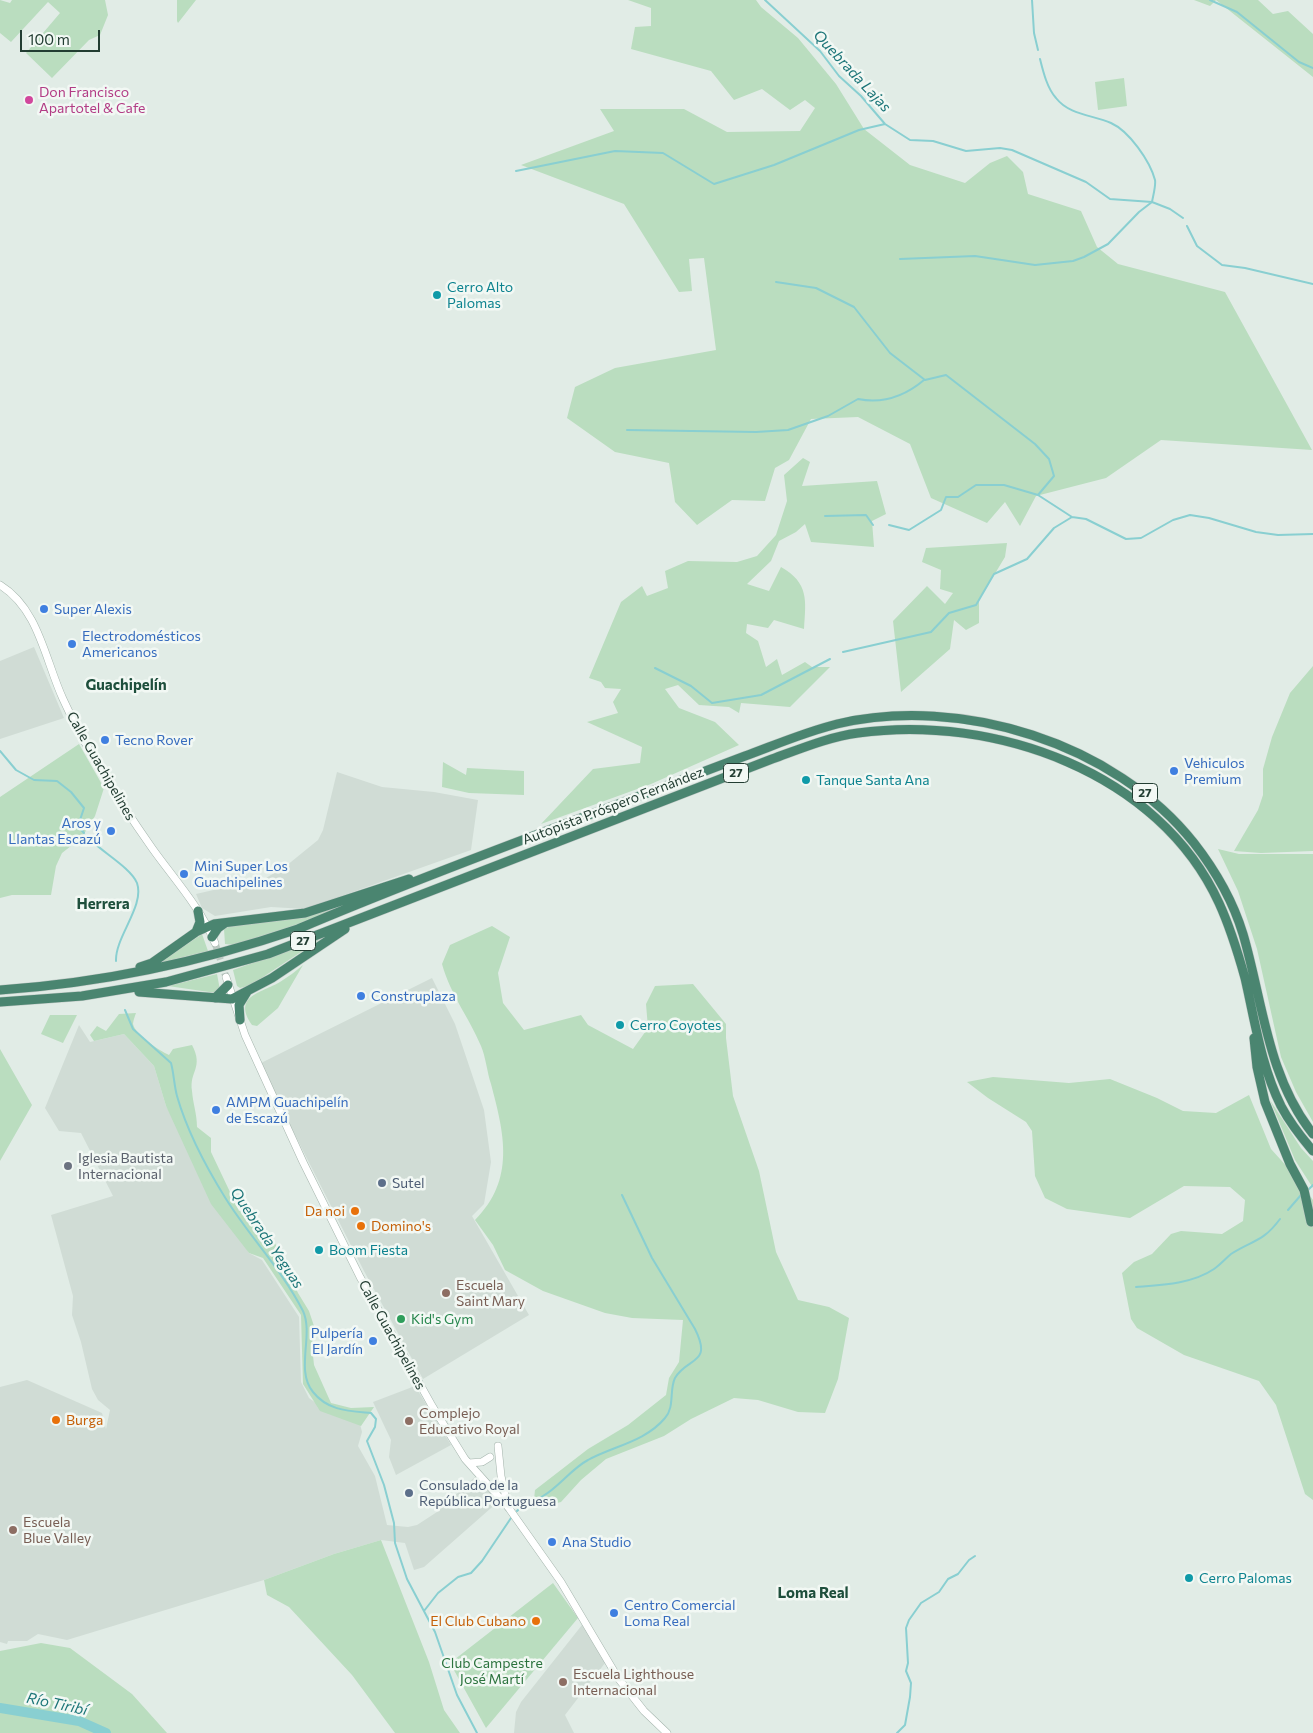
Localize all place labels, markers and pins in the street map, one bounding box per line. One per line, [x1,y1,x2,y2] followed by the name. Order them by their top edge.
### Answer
[39,84,145,116] place label: Don Francisco Apartotel & Cafe
[23,94,35,106] marker: Don Francisco Apartotel & Cafe
[447,279,513,312] place label: Cerro Alto Palomas
[431,289,443,301] marker: Cerro Alto Palomas
[54,601,132,617] place label: Super Alexis
[38,603,50,615] marker: Super Alexis
[82,628,201,660] place label: Electrodomésticos Americanos
[66,638,78,650] marker: Electrodomésticos Americanos
[115,732,193,748] place label: Tecno Rover
[99,734,111,746] marker: Tecno Rover
[1184,755,1245,788] place label: Vehiculos Premium
[1168,765,1180,777] marker: Vehiculos Premium
[816,772,929,788] place label: Tanque Santa Ana
[800,774,812,786] marker: Tanque Santa Ana
[8,815,101,848] place label: Aros y Llantas Escazú
[105,825,117,837] marker: Aros y Llantas Escazú
[194,858,288,890] place label: Mini Super Los Guachipelines
[178,868,190,880] marker: Mini Super Los Guachipelines
[371,988,456,1004] place label: Construplaza
[355,990,367,1002] marker: Construplaza
[630,1017,721,1033] place label: Cerro Coyotes
[614,1019,626,1031] marker: Cerro Coyotes
[226,1094,349,1126] place label: AMPM Guachipelín de Escazú
[210,1104,222,1116] marker: AMPM Guachipelín de Escazú
[78,1150,173,1182] place label: Iglesia Bautista Internacional
[62,1160,74,1172] marker: Iglesia Bautista Internacional
[392,1175,425,1191] place label: Sutel
[376,1177,388,1189] marker: Sutel
[305,1203,345,1219] place label: Da noi
[349,1205,361,1217] marker: Da noi
[371,1218,431,1234] place label: Domino's
[355,1220,367,1232] marker: Domino's
[329,1242,408,1258] place label: Boom Fiesta
[313,1244,325,1256] marker: Boom Fiesta
[456,1277,525,1310] place label: Escuela Saint Mary
[440,1287,452,1299] marker: Escuela Saint Mary
[411,1311,473,1327] place label: Kid's Gym
[395,1313,407,1325] marker: Kid's Gym
[311,1325,363,1358] place label: Pulpería El Jardín
[367,1335,379,1347] marker: Pulpería El Jardín
[419,1405,520,1438] place label: Complejo Educativo Royal
[66,1412,103,1428] place label: Burga
[50,1414,62,1426] marker: Burga
[403,1415,415,1427] marker: Complejo Educativo Royal
[419,1477,556,1510] place label: Consulado de la República Portuguesa
[403,1487,415,1499] marker: Consulado de la República Portuguesa
[23,1514,91,1546] place label: Escuela Blue Valley
[7,1524,19,1536] marker: Escuela Blue Valley
[562,1534,631,1550] place label: Ana Studio
[546,1536,558,1548] marker: Ana Studio
[1199,1570,1292,1586] place label: Cerro Palomas
[1183,1572,1195,1584] marker: Cerro Palomas
[624,1597,735,1630] place label: Centro Comercial Loma Real
[608,1607,620,1619] marker: Centro Comercial Loma Real
[430,1613,526,1629] place label: El Club Cubano
[530,1615,542,1627] marker: El Club Cubano
[573,1666,694,1698] place label: Escuela Lighthouse Internacional
[557,1676,569,1688] marker: Escuela Lighthouse Internacional

